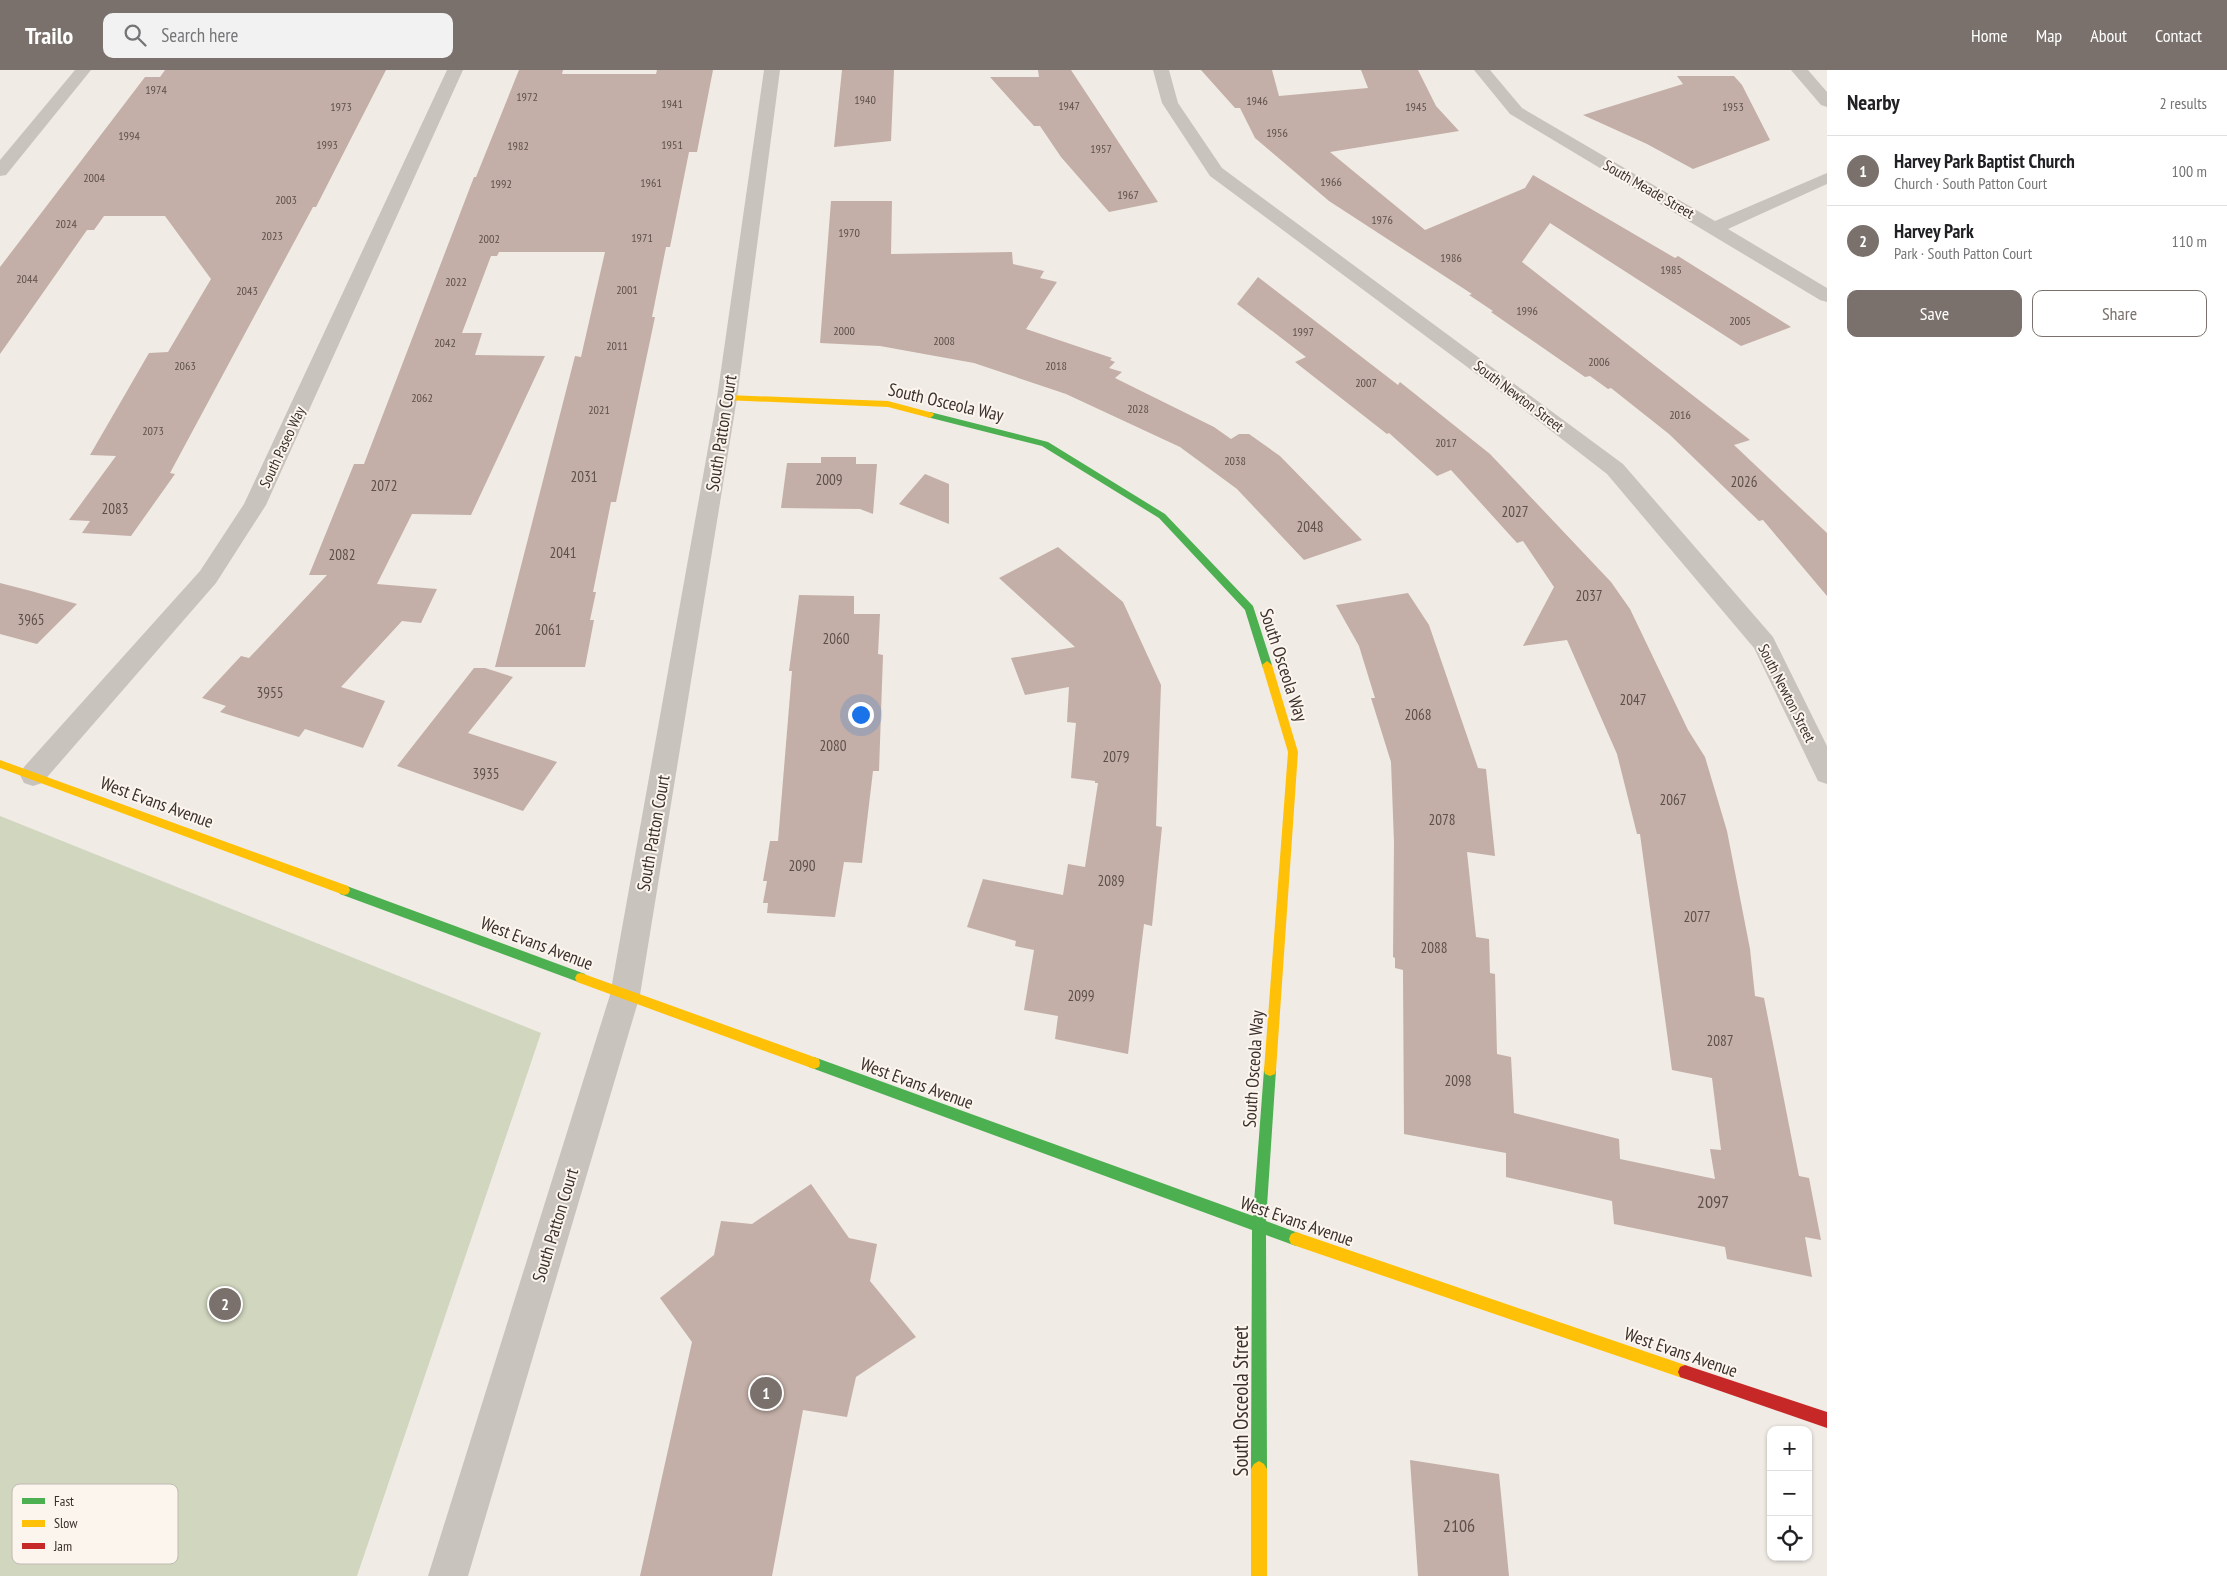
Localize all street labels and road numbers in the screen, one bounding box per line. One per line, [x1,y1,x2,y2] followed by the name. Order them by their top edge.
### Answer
[1600,155,1698,223] street label: South Meade Street
[1470,356,1568,436] street label: South Newton Street
[700,373,742,493] street label: South Patton Court
[886,378,1006,426] street label: South Osceola Way
[255,403,309,491] street label: South Paseo Way
[1255,606,1313,725] street label: South Osceola Way
[1754,641,1820,745] street label: South Newton Street
[97,771,217,833] street label: West Evans Avenue
[631,773,675,893] street label: South Patton Court
[478,911,596,975] street label: West Evans Avenue
[1237,1009,1269,1128] street label: South Osceola Way
[857,1052,977,1114] street label: West Evans Avenue
[527,1165,583,1285] street label: South Patton Court
[1237,1191,1357,1251] street label: West Evans Avenue
[1621,1322,1741,1382] street label: West Evans Avenue
[1227,1325,1254,1477] street label: South Osceola Street

